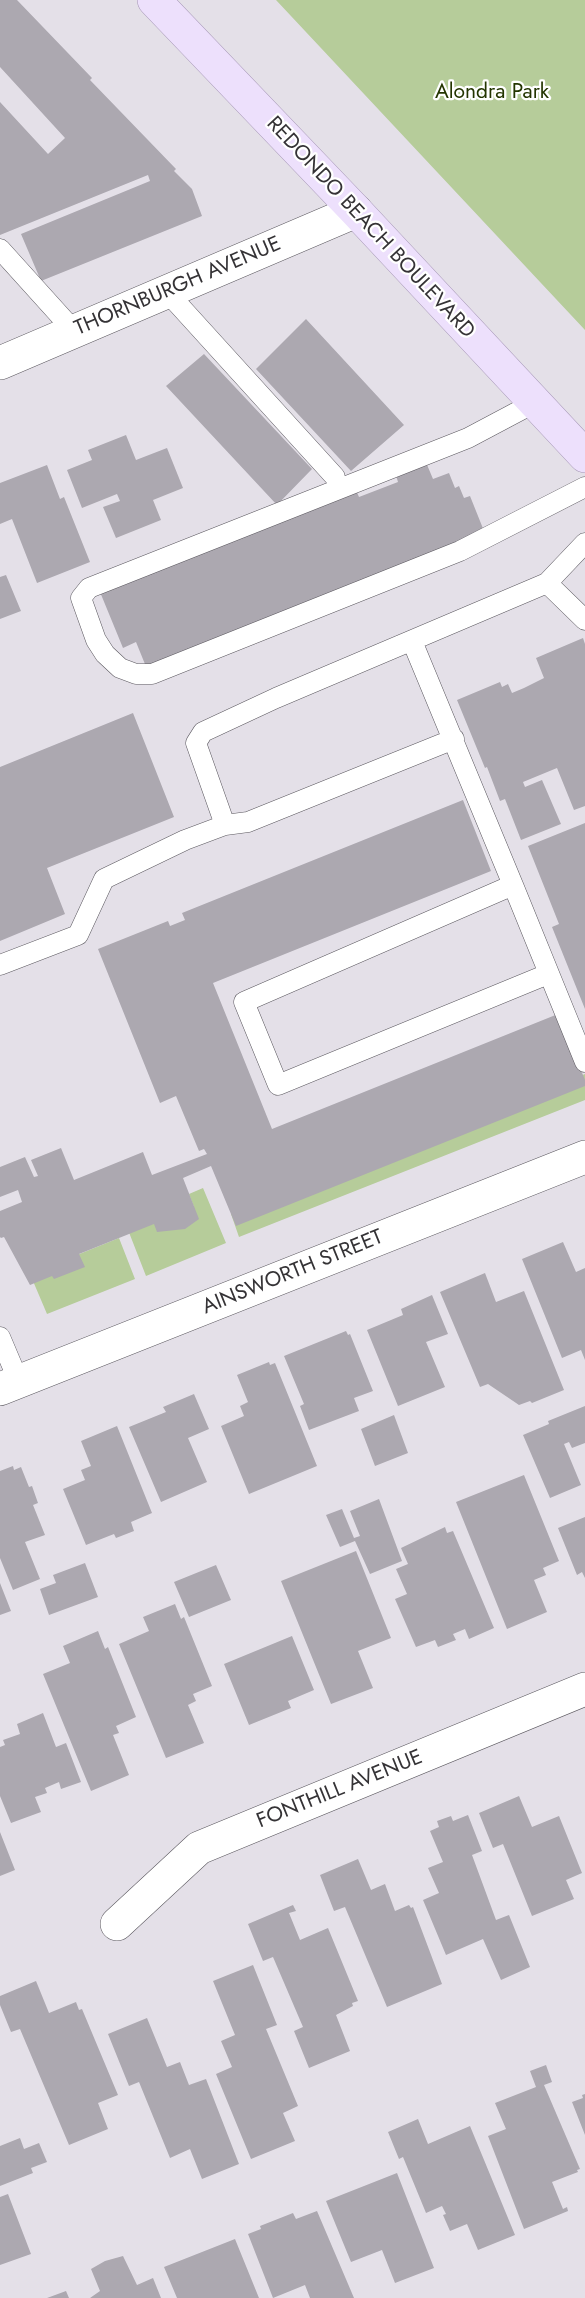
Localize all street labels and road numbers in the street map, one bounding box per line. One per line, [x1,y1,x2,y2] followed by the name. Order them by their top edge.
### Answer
[261,112,479,344] street label: REDONDO BEACH BOULEVARD
[71,232,285,342] street label: THORNBURGH AVENUE
[199,1225,387,1321] street label: AINSWORTH STREET
[253,1745,427,1835] street label: FONTHILL AVENUE

